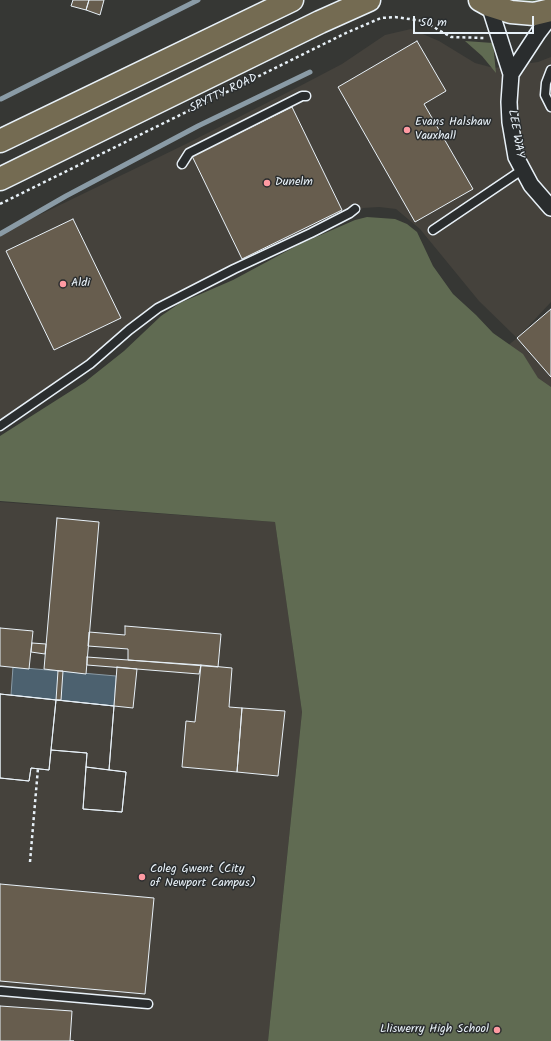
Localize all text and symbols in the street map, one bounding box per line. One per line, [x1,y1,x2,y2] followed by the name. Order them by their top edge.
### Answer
[415,8,536,34] scale bar
[420,13,447,32] text: 50 m
[188,71,260,117] street label: SPYTTY ROAD
[504,109,526,159] street label: LEE WAY
[415,116,491,144] place label: Evans Halshaw Vauxhall
[402,125,412,135] marker: Evans Halshaw Vauxhall
[275,176,313,190] place label: Dunelm
[262,178,272,188] marker: Dunelm
[71,277,90,291] place label: Aldi
[58,279,68,289] marker: Aldi
[150,863,256,891] place label: Coleg Gwent (City of Newport Campus)
[137,872,147,882] marker: Coleg Gwent (City of Newport Campus)
[380,1023,489,1037] place label: Lliswerry High School
[492,1025,502,1035] marker: Lliswerry High School

